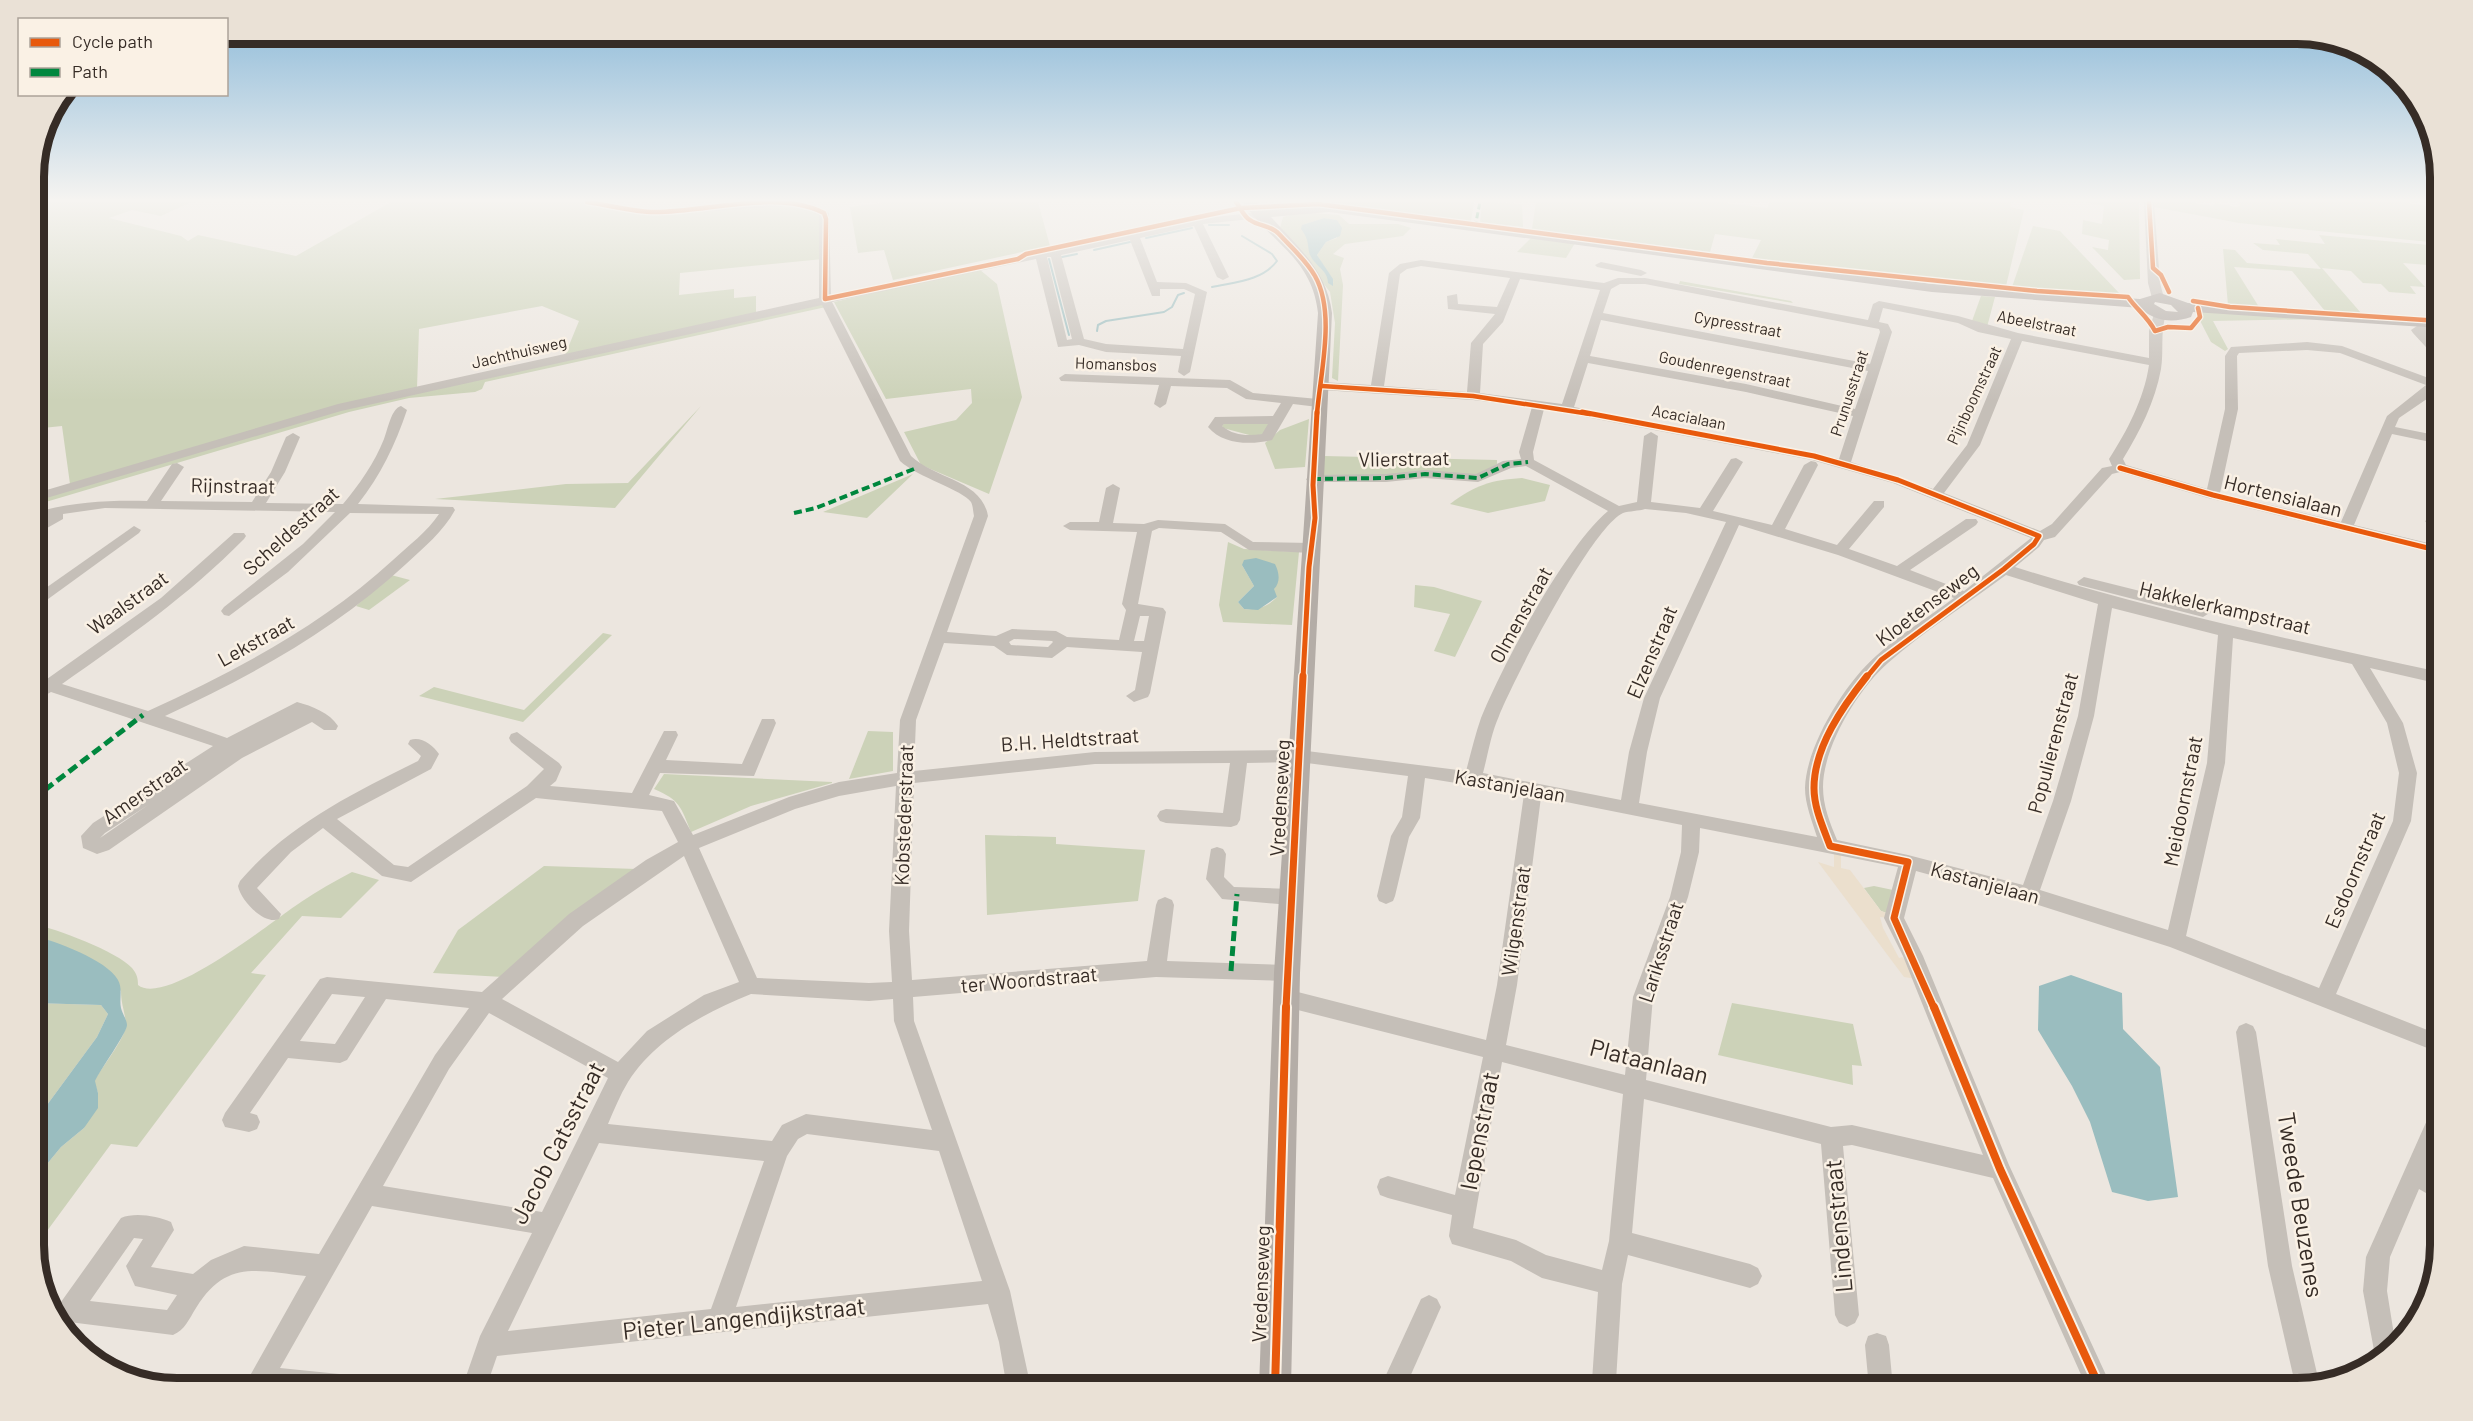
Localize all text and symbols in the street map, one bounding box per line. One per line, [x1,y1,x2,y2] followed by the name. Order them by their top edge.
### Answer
[18,18,228,96] legend
[72,30,153,52] text: Cycle path
[72,60,108,82] text: Path
[1693,306,1784,341] street label: Cypresstraat
[1996,306,2078,340] street label: Abeelstraat
[469,331,568,372] street label: Jachthuisweg
[1942,342,2005,447] street label: Pijnboomstraat
[1657,346,1793,391] street label: Goudenregenstraat
[1826,347,1871,439] street label: Prunusstraat
[1075,353,1157,374] street label: Homansbos
[1650,400,1728,433] street label: Acacialaan
[1358,445,1450,471] street label: Vlierstraat
[2222,469,2345,521] street label: Hortensialaan
[190,472,276,498] street label: Rijnstraat
[237,481,343,580] street label: Scheldestraat
[1870,558,1982,651] street label: Kloetenseweg
[1484,562,1556,667] street label: Olmenstraat
[83,565,172,639] street label: Waalstraat
[2137,576,2313,638] street label: Hakkelerkampstraat
[1621,601,1681,702] street label: Elzenstraat
[213,609,298,671] street label: Lekstraat
[2022,670,2082,816] street label: Populierenstraat
[1000,722,1140,756] street label: B.H. Heldtstraat
[2158,733,2206,868] street label: Meidoornstraat
[1264,739,1294,857] street label: Vredenseweg
[889,744,917,886] street label: Kobstederstraat
[97,752,192,828] street label: Amerstraat
[1453,763,1567,807] street label: Kastanjelaan
[2319,808,2389,931] street label: Esdoornstraat
[1928,856,2042,908] street label: Kastanjelaan
[1495,864,1535,978] street label: Wilgenstraat
[1632,898,1688,1005] street label: Lariksstraat
[960,961,1098,997] street label: ter Woordstraat
[1587,1032,1712,1089] street label: Plataanlaan
[503,1056,610,1228] street label: Jacob Catsstraat
[1453,1069,1504,1192] street label: Iepenstraat
[2273,1110,2330,1299] street label: Tweede Beuzenes
[1817,1158,1858,1294] street label: Lindenstraat
[1246,1225,1274,1343] street label: Vredenseweg
[621,1290,867,1345] street label: Pieter Langendijkstraat

